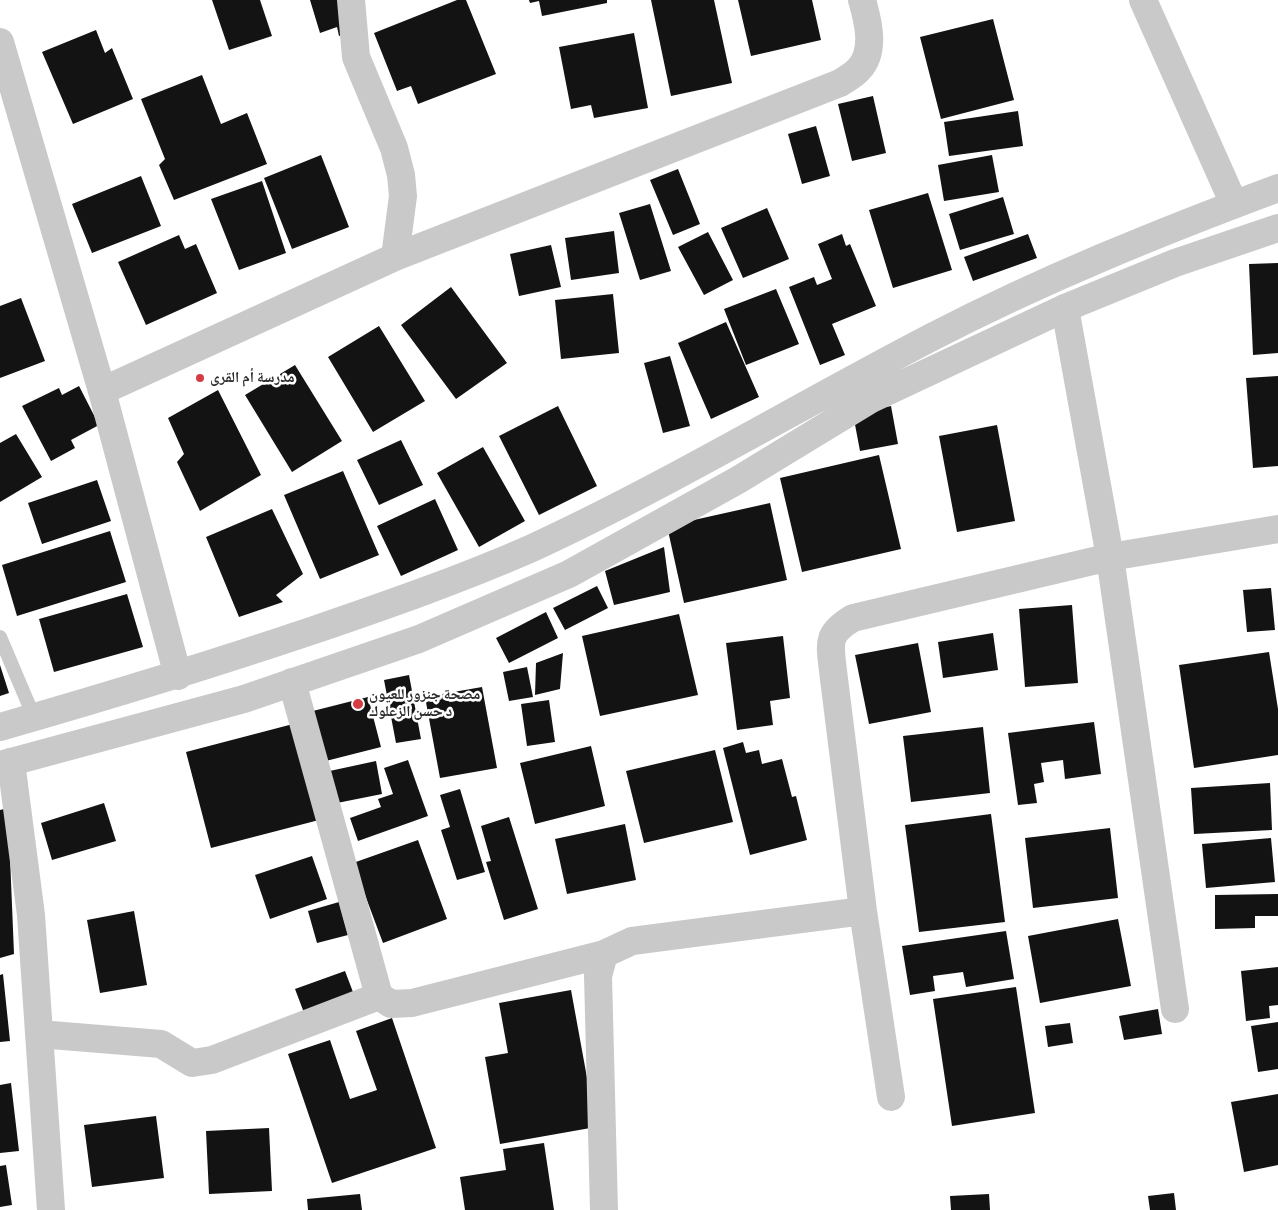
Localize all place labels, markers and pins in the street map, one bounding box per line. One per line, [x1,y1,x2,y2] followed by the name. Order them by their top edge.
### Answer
[210,369,295,387] place label: مدرسة أم القرى
[194,372,206,384] marker: مدرسة أم القرى
[369,686,480,721] place label: مصحة جنزور للعيون د حسن الزعلوك
[351,697,365,711] marker: مصحة جنزور للعيون د حسن الزعلوك

